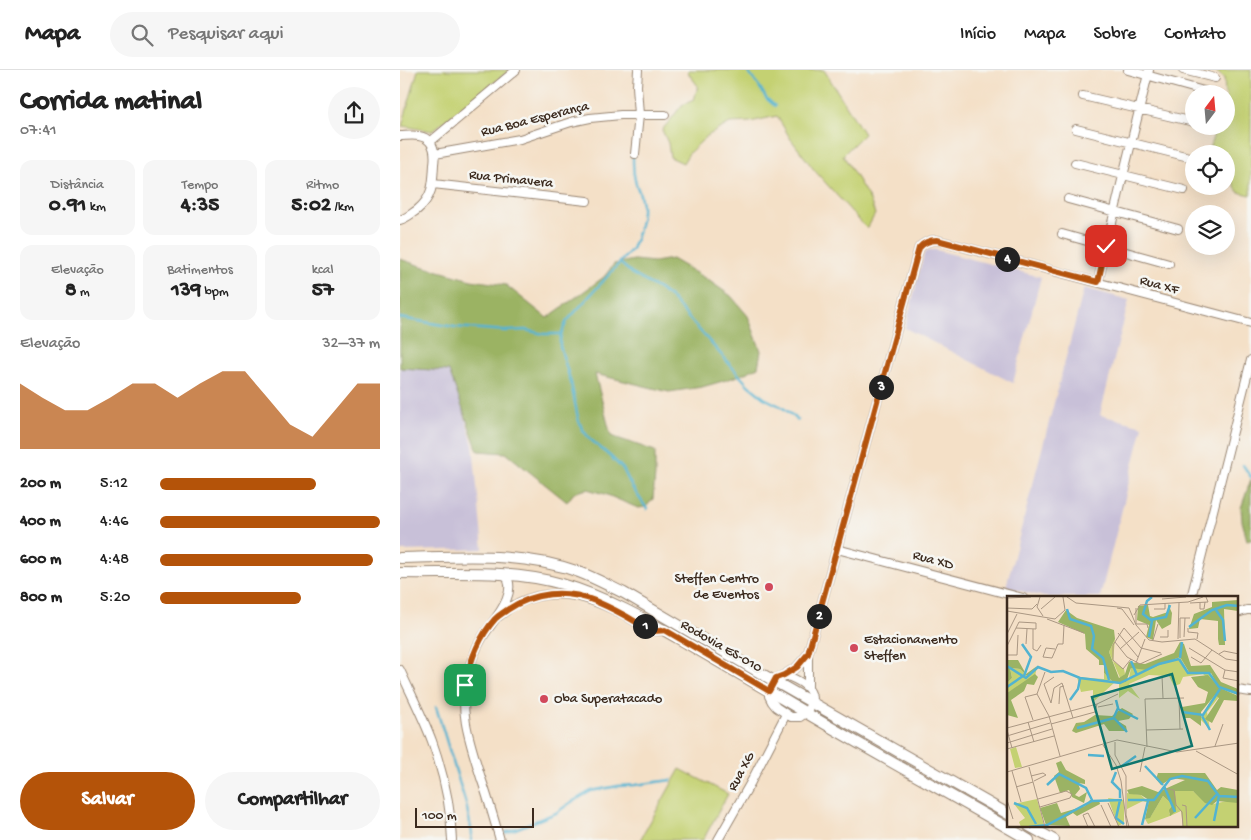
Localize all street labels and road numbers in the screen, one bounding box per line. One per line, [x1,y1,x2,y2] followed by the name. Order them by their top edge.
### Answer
[479,98,592,142] street label: Rua Boa Esperança
[468,167,555,193] street label: Rua Primavera
[1138,273,1181,300] street label: Rua XF
[911,547,956,575] street label: Rua XD
[677,617,765,677] street label: Rodovia ES-010
[725,749,760,794] street label: Rua XG

